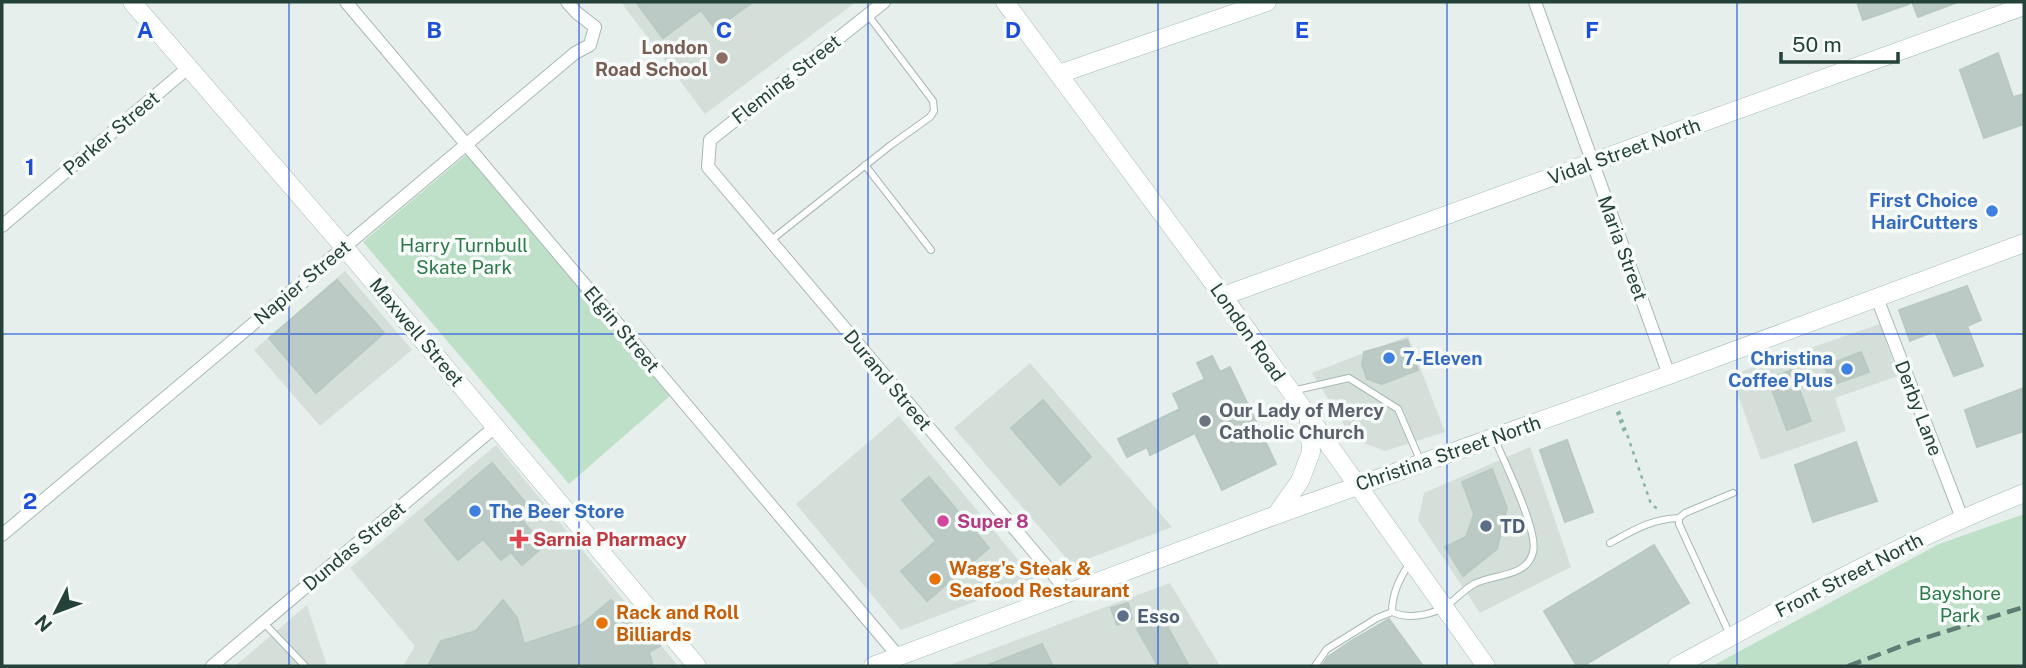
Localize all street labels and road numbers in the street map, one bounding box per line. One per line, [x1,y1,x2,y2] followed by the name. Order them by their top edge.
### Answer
[727,30,845,128] street label: Fleming Street
[59,87,163,179] street label: Parker Street
[1545,113,1703,189] street label: Vidal Street North
[1594,193,1652,303] street label: Maria Street
[249,235,355,329] street label: Napier Street
[365,273,469,391] street label: Maxwell Street
[1206,279,1290,385] street label: London Road
[580,282,664,376] street label: Elgin Street
[840,325,936,435] street label: Durand Street
[1891,357,1947,459] street label: Derby Lane
[1353,411,1543,495] street label: Christina Street North
[298,497,410,595] street label: Dundas Street
[1772,528,1926,622] street label: Front Street North

